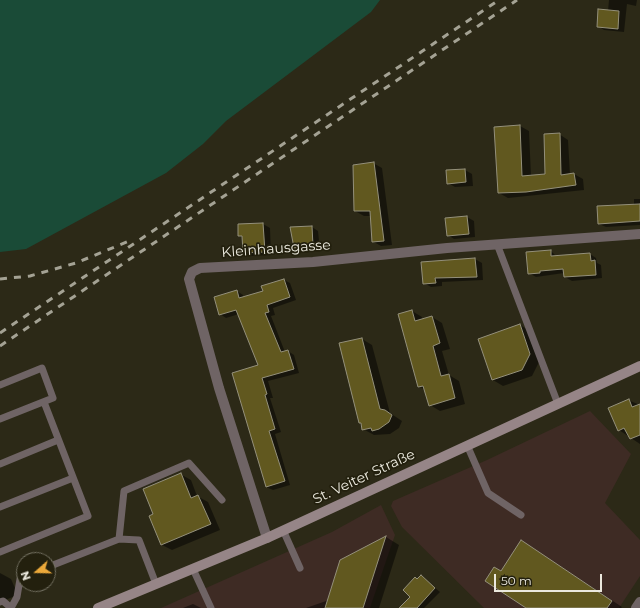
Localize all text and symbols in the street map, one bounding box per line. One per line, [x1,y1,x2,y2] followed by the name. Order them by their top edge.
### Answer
[221,237,331,261] street label: Kleinhausgasse
[310,446,418,508] street label: St. Veiter Straße
[16,552,56,592] north arrow
[496,566,604,592] scale bar
[18,569,34,582] text: N
[501,573,532,588] text: 50 m

